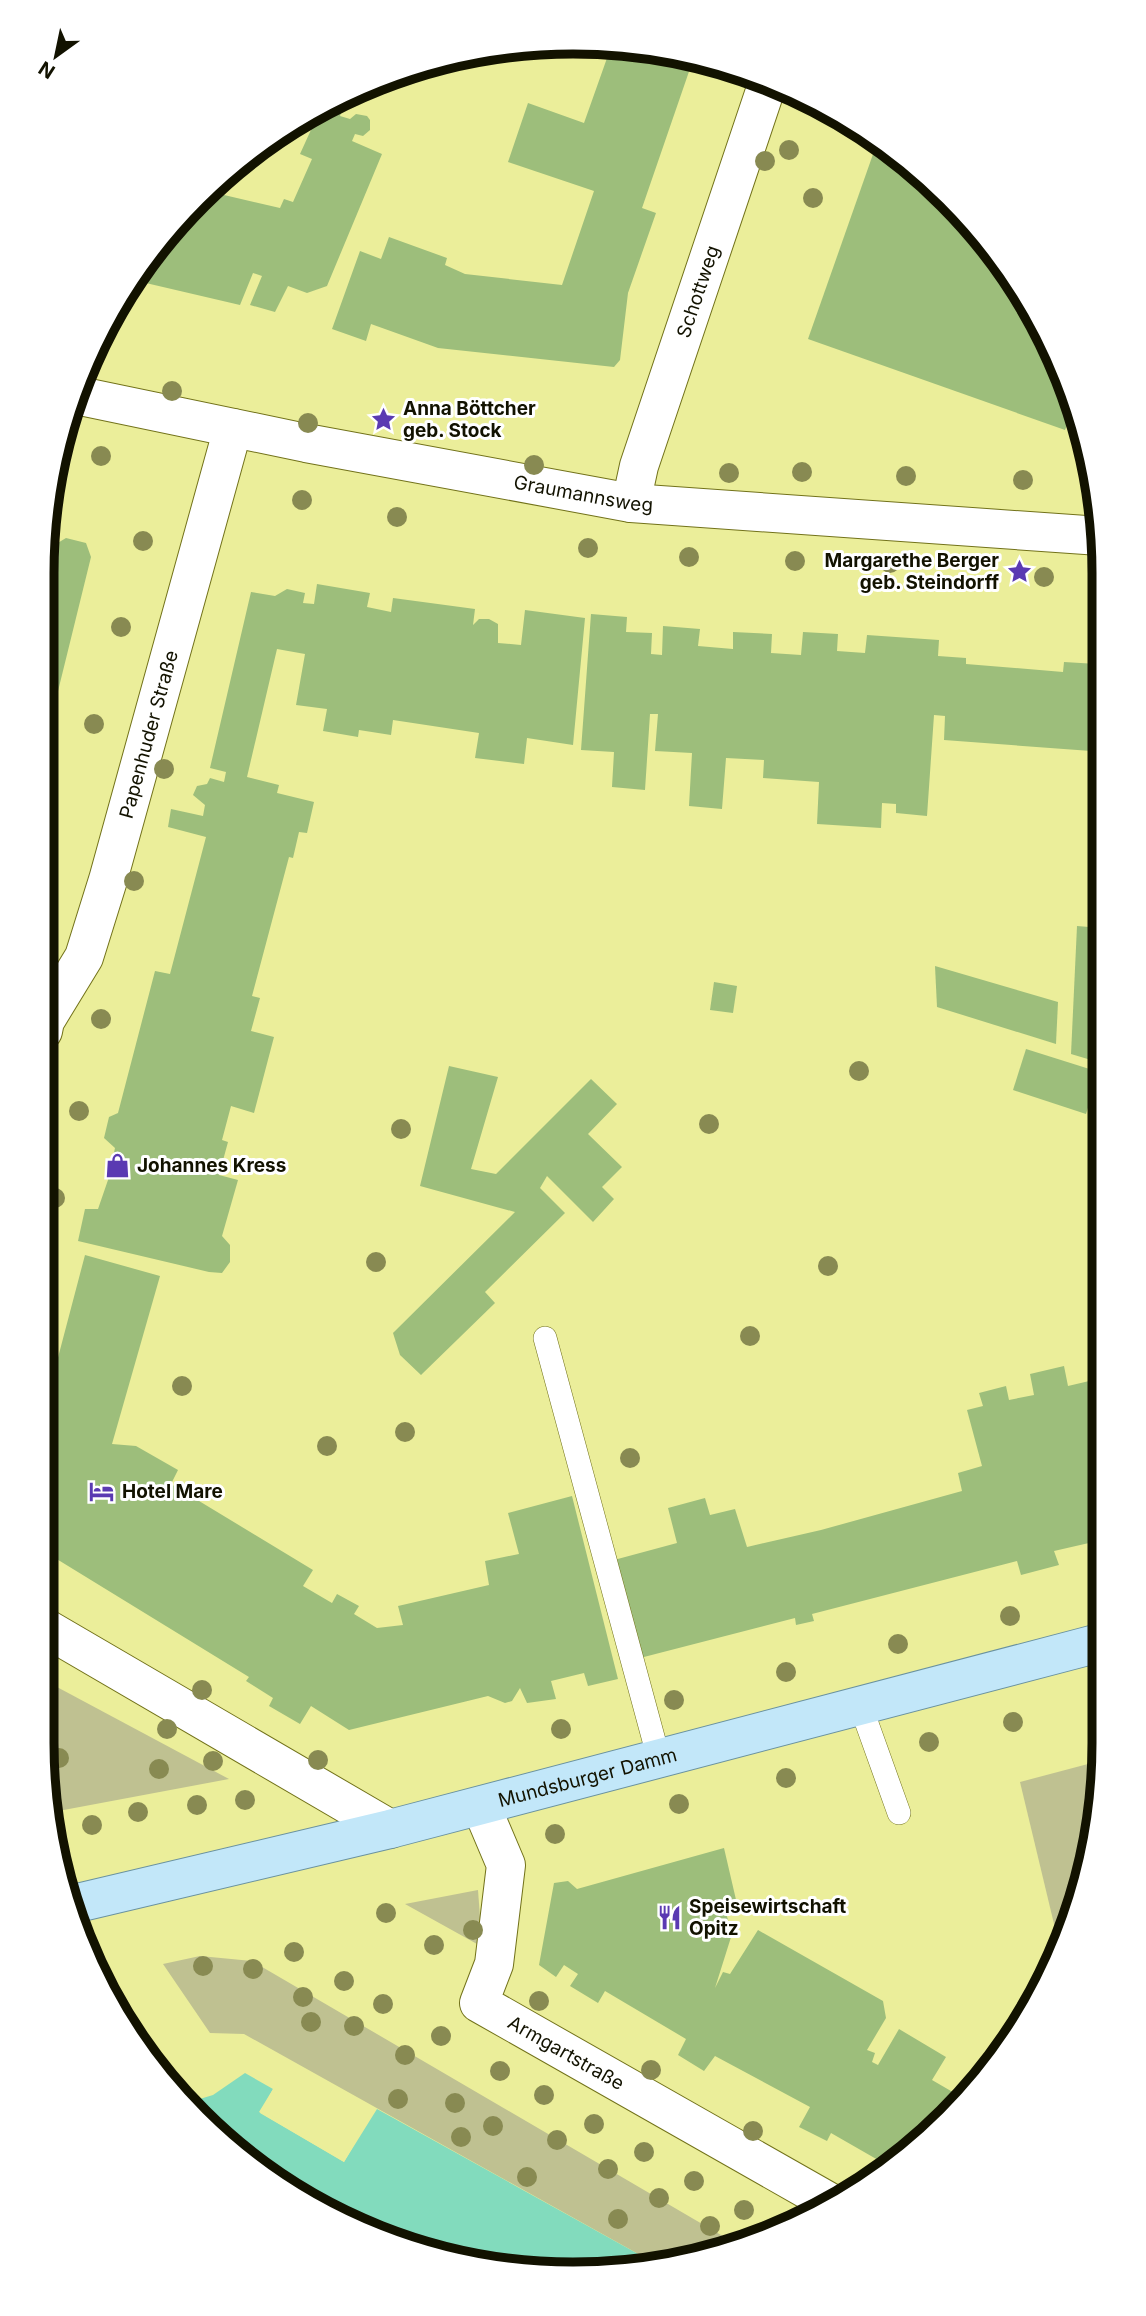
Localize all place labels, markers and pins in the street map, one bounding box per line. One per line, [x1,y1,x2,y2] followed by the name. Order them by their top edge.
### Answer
[403,397,536,442] place label: Anna Böttcher geb. Stock
[369,405,397,433] place icon: Anna Böttcher geb. Stock
[824,549,999,594] place label: Margarethe Berger geb. Steindorff
[1005,557,1033,585] place icon: Margarethe Berger geb. Steindorff
[103,1151,131,1179] shop icon: Johannes Kress
[137,1154,286,1177] place label: Johannes Kress
[88,1477,116,1505] hotel icon: Hotel Mare
[122,1480,223,1503] place label: Hotel Mare
[689,1895,846,1940] place label: Speisewirtschaft Opitz
[655,1903,683,1931] restaurant icon: Speisewirtschaft Opitz

